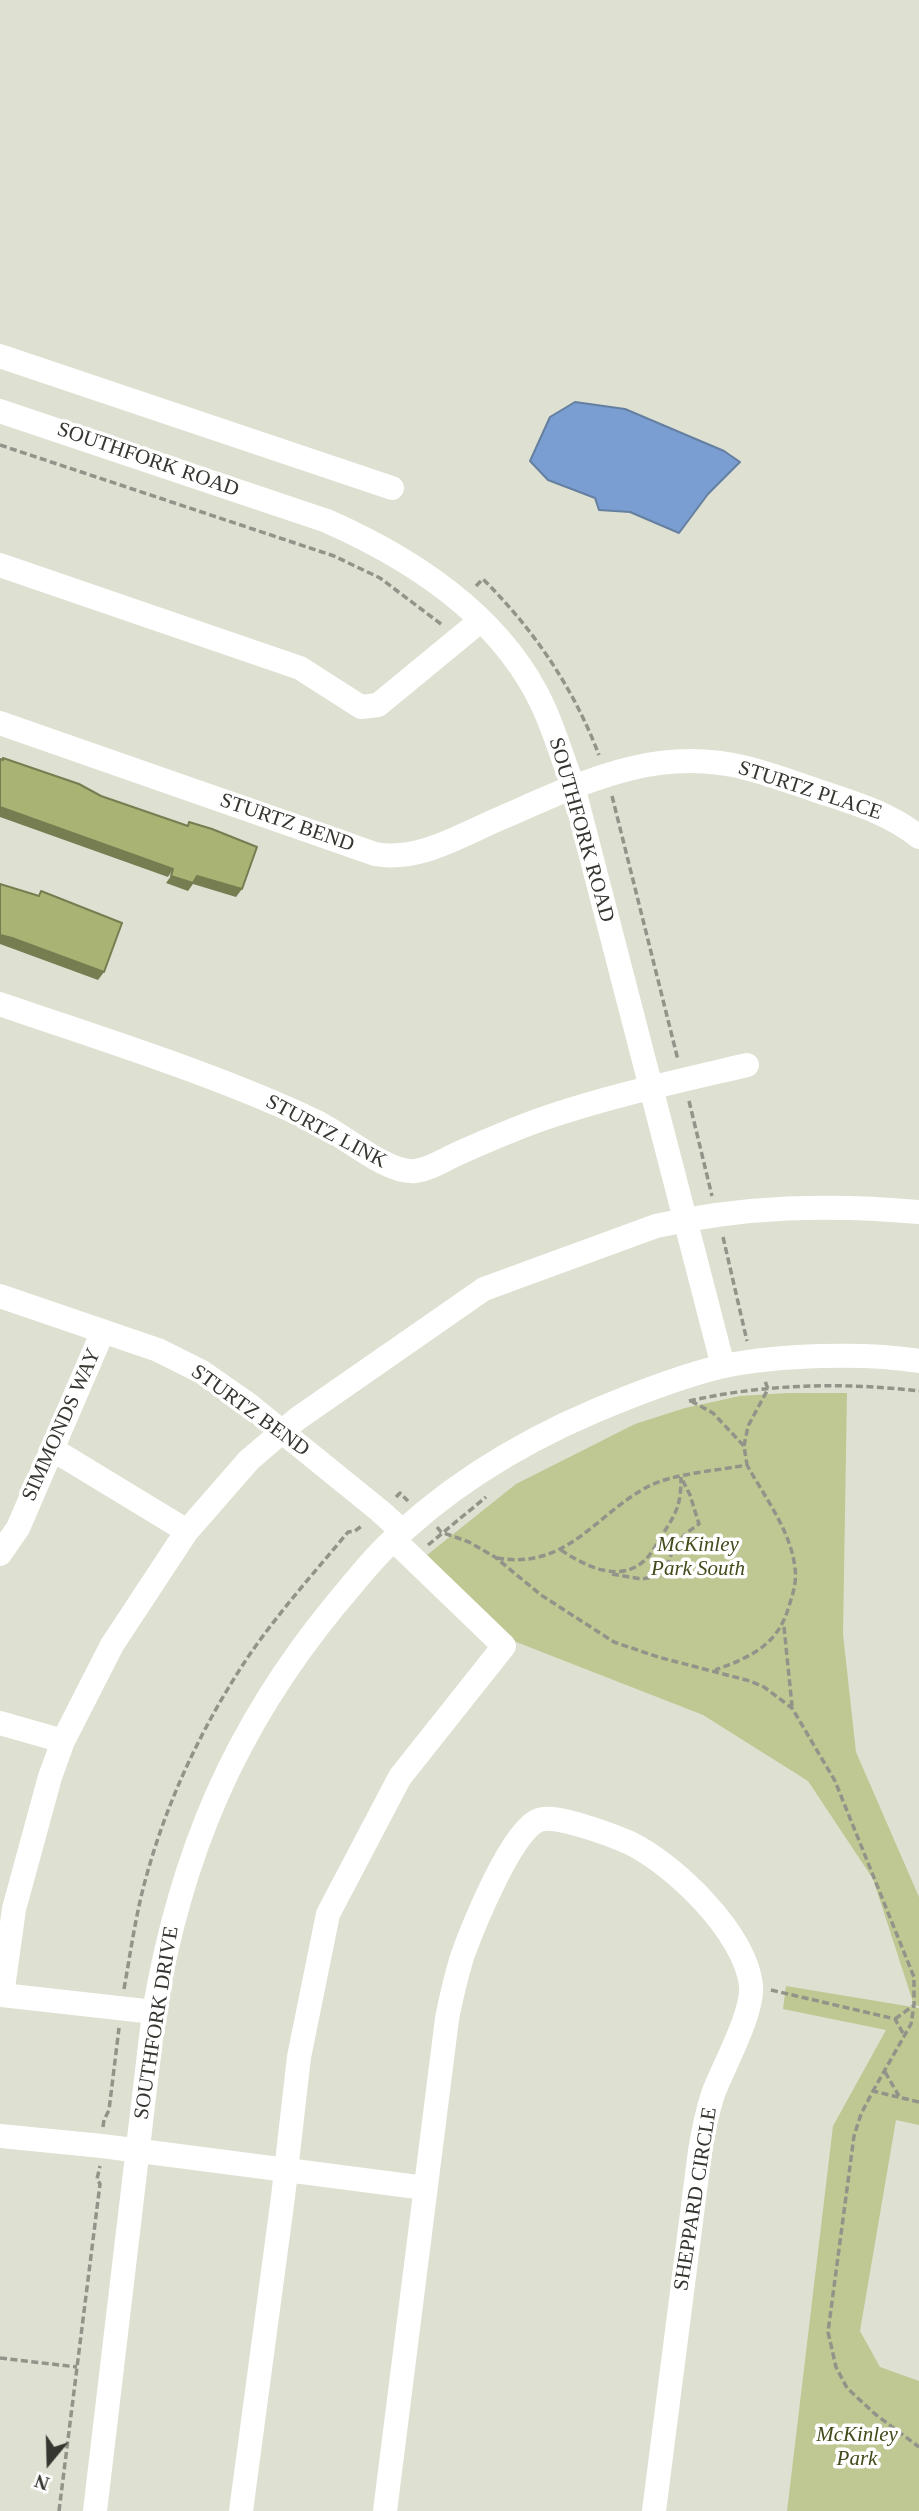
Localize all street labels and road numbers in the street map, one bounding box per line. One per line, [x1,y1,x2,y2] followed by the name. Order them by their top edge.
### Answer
[54,417,242,503] street label: SOUTHFORK ROAD
[543,735,619,925] street label: SOUTHFORK ROAD
[735,756,885,826] street label: STURTZ PLACE
[216,788,358,858] street label: STURTZ BEND
[261,1090,391,1174] street label: STURTZ LINK
[17,1345,107,1505] street label: SIMMONDS WAY
[186,1360,314,1462] street label: STURTZ BEND
[129,1925,185,2121] street label: SOUTHFORK DRIVE
[669,2105,723,2293] street label: SHEPPARD CIRCLE

